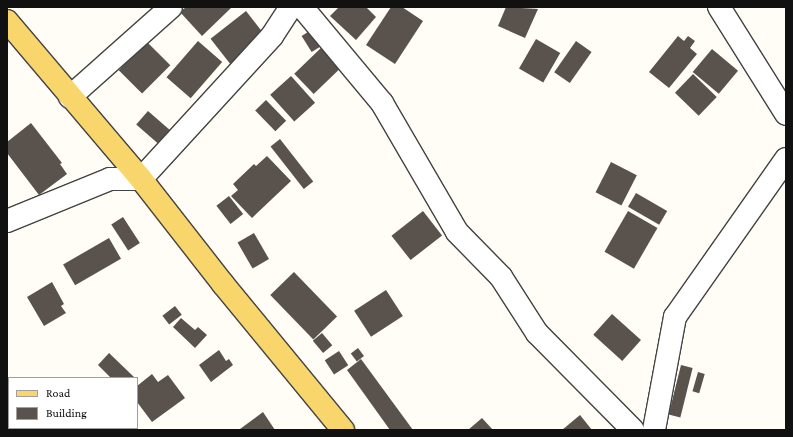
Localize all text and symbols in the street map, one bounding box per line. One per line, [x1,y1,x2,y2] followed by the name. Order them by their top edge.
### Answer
[8,377,138,429] legend
[46,386,70,400] text: Road
[46,406,87,420] text: Building

